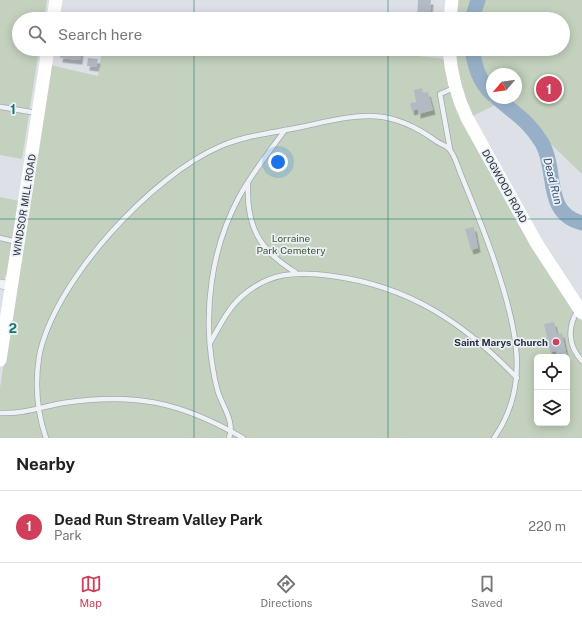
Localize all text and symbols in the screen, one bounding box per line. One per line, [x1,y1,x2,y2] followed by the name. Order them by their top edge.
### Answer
[12,12,570,56] search box
[26,23,48,45] icon: search
[58,26,142,43] text: Search here
[486,68,522,104] north arrow
[536,74,562,104] pin: 1
[10,102,16,117] text: 1
[480,147,530,225] street label: DOGWOOD ROAD
[268,152,288,172] your location
[10,153,38,257] street label: WINDSOR MILL ROAD
[541,156,565,206] water label: Dead Run
[256,232,326,256] park label: Lorraine Park Cemetery
[9,321,17,336] text: 2
[454,336,548,348] place label: Saint Marys Church
[551,337,561,347] marker: Saint Marys Church
[534,354,570,426] map controls
[534,354,570,390] button: locate
[534,390,570,426] button: layers
[16,454,75,474] text: Nearby
[54,511,263,528] text: Dead Run Stream Valley Park
[26,519,32,534] text: 1
[528,519,566,534] text: 220 m
[54,528,82,543] text: Park
[79,573,102,609] tab: Map
[261,573,312,609] tab: Directions
[471,573,503,609] tab: Saved

